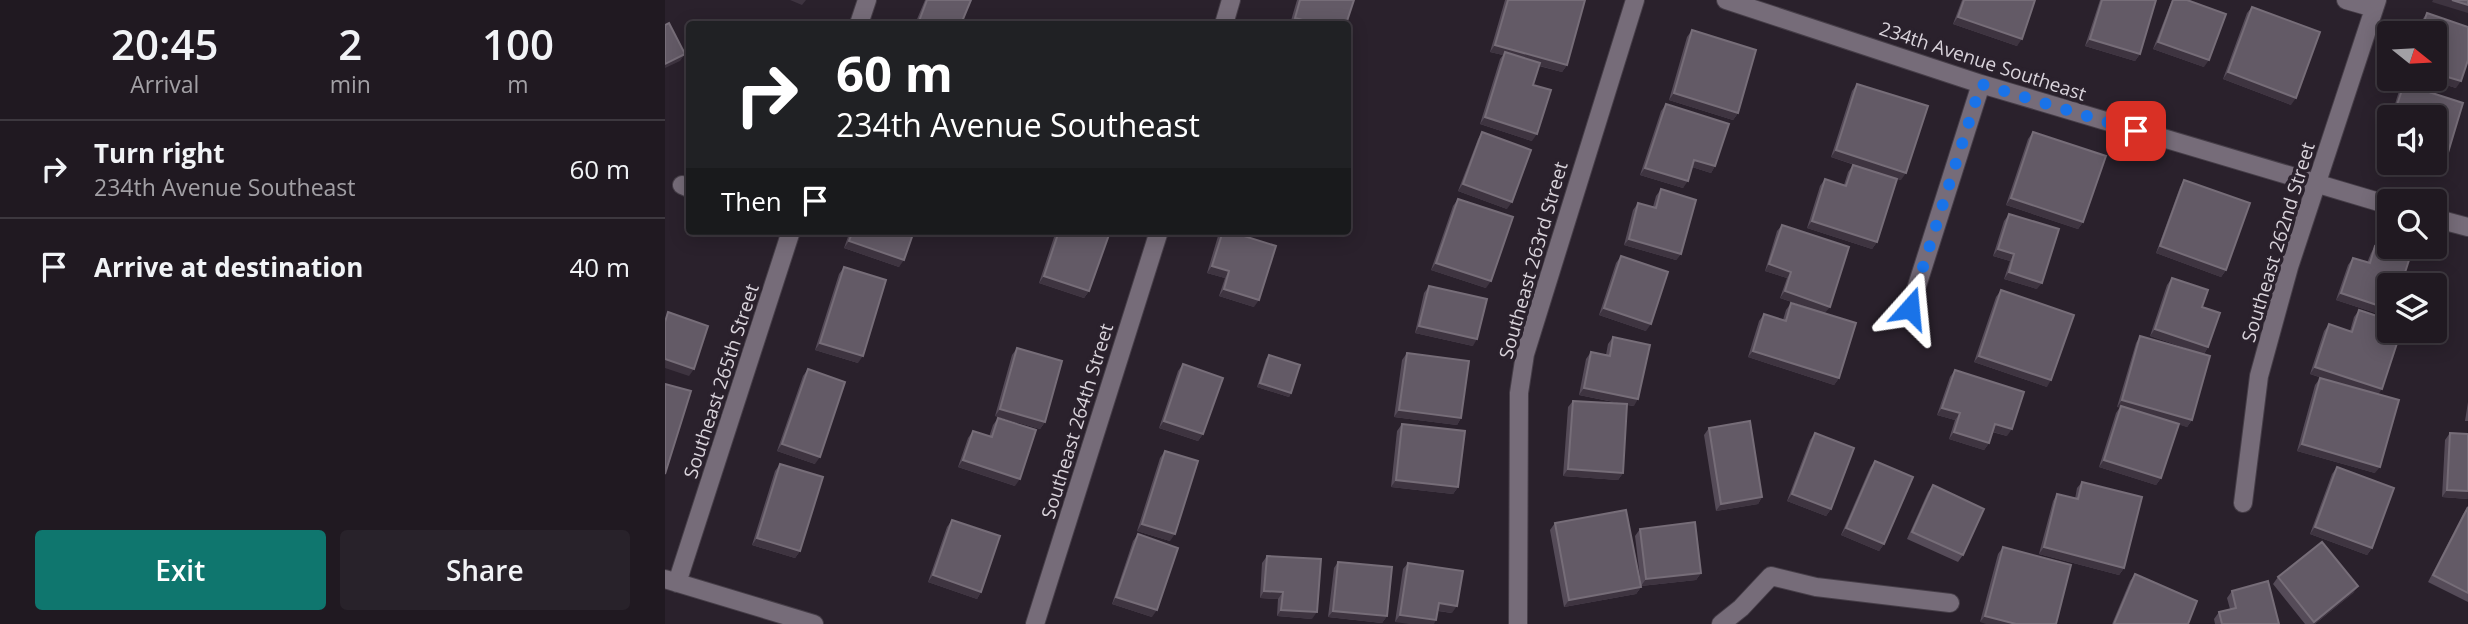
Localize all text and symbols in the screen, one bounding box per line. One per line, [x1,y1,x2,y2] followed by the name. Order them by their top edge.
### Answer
[111,15,219,72] text: 20:45
[338,15,362,72] text: 2
[482,15,554,72] text: 100
[1876,15,2090,107] street label: 234th Avenue Southeast
[2377,21,2447,91] north arrow
[2377,21,2447,343] map controls
[836,40,953,106] text: 60 m
[721,49,812,140] icon: right
[130,68,199,100] text: Arrival
[330,68,371,100] text: min
[507,68,529,100] text: m
[2106,101,2166,161] pin
[836,103,1200,146] text: 234th Avenue Southeast
[2377,105,2447,175] button: sound
[2117,112,2155,150] icon: arrive
[94,135,225,171] text: Turn right
[2235,139,2321,345] street label: Southeast 262nd Street
[35,150,73,188] icon: right
[569,151,630,187] text: 60 m
[1492,158,1574,362] street label: Southeast 263rd Street
[94,171,356,203] text: 234th Avenue Southeast
[796,182,834,220] icon: arrive
[721,183,782,219] text: Then
[2377,189,2447,259] button: search
[35,248,73,286] icon: arrive
[94,249,363,285] text: Arrive at destination
[569,249,630,285] text: 40 m
[1873,271,1947,345] position arrow
[2377,273,2447,343] button: layers
[677,280,765,482] street label: Southeast 265th Street
[1035,320,1119,522] street label: Southeast 264th Street
[35,530,326,610] button: Exit
[340,530,630,610] button: Share

